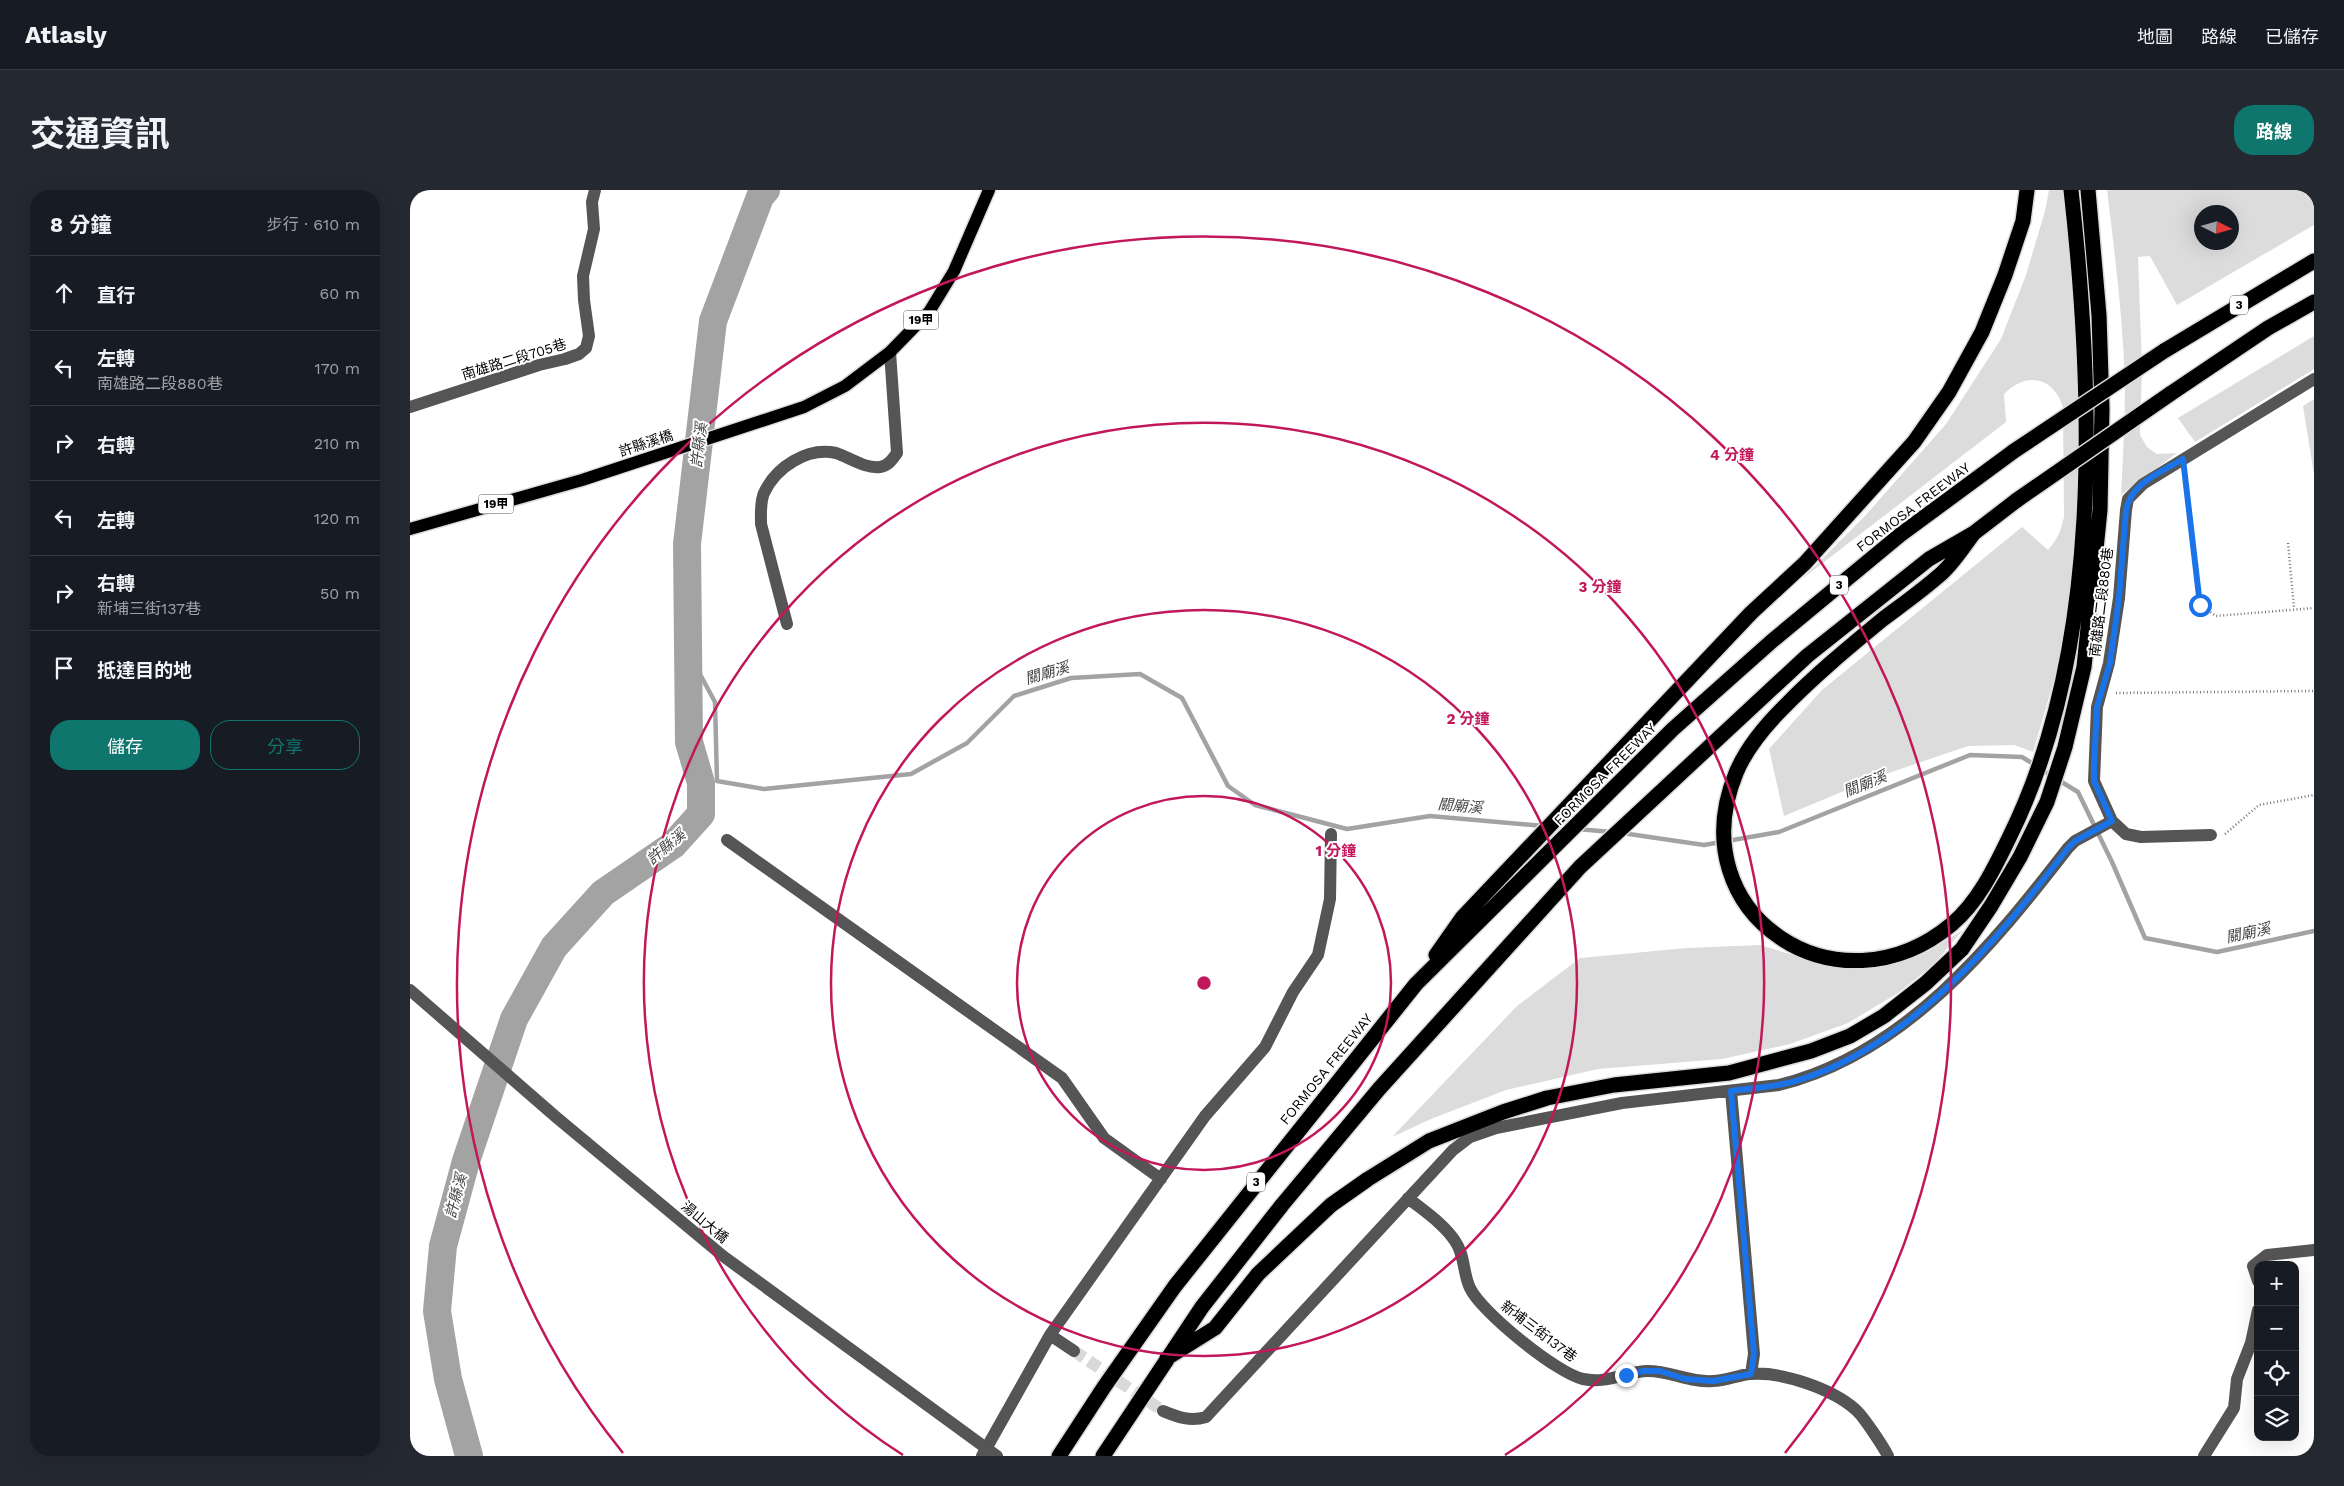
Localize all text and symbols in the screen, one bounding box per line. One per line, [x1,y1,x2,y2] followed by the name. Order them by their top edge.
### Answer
[25,21,107,49] text: Atlasly
[2137,26,2173,47] text: 地圖
[2201,26,2237,47] text: 路線
[2265,26,2319,47] text: 已儲存
[2234,105,2314,155] button: 路線
[30,113,170,155] text: 交通資訊
[2194,205,2239,250] north arrow
[50,212,111,237] text: 8 分鐘
[267,215,360,234] text: 步行 · 610 m
[50,279,78,307] icon: ahead
[97,284,135,307] text: 直行
[320,284,360,303] text: 60 m
[2230,296,2248,314] road number: 3
[904,310,938,330] road number: 19甲
[460,335,568,383] street label: 南雄路二段705巷
[97,347,135,370] text: 左轉
[50,354,78,382] icon: left
[314,359,360,378] text: 170 m
[97,374,223,393] text: 南雄路二段880巷
[687,420,711,468] water label: 許縣溪
[617,427,675,459] street label: 許縣溪橋
[50,429,78,457] icon: right
[97,434,135,457] text: 右轉
[314,434,360,453] text: 210 m
[1710,446,1754,464] text: 4 分鐘
[1853,459,1973,555] street label: FORMOSA FREEWAY
[478,494,514,514] road number: 19甲
[50,504,78,532] icon: left
[97,509,135,532] text: 左轉
[314,509,360,528] text: 120 m
[2086,546,2116,658] street label: 南雄路二段880巷
[97,572,135,595] text: 右轉
[1830,576,1848,594] road number: 3
[1578,578,1622,596] text: 3 分鐘
[50,579,78,607] icon: right
[320,584,360,603] text: 50 m
[2189,594,2212,617] route start
[97,599,201,618] text: 新埔三街137巷
[50,654,78,682] icon: arrive
[1023,658,1073,688] water label: 關廟溪
[97,659,192,682] text: 抵達目的地
[1446,710,1490,728] text: 2 分鐘
[50,720,200,770] button: 儲存
[210,720,360,770] button: 分享
[1551,720,1659,828] street label: FORMOSA FREEWAY
[1841,766,1891,801] water label: 關廟溪
[1437,795,1485,817] water label: 關廟溪
[643,824,691,868] water label: 許縣溪
[1316,842,1356,860] text: 1 分鐘
[2224,919,2274,946] water label: 關廟溪
[1195,974,1213,992] centre of rings
[1276,1010,1376,1128] street label: FORMOSA FREEWAY
[441,1170,471,1220] water label: 許縣溪
[1247,1172,1265,1192] road number: 3
[678,1198,732,1246] street label: 湯山大橋
[2254,1261,2299,1441] map controls
[2254,1261,2299,1306] button: +
[1498,1297,1580,1365] street label: 新埔三街137巷
[2254,1306,2299,1351] button: −
[2254,1351,2299,1396] button: locate
[1615,1364,1638,1387] route end
[2254,1396,2299,1441] button: layers

